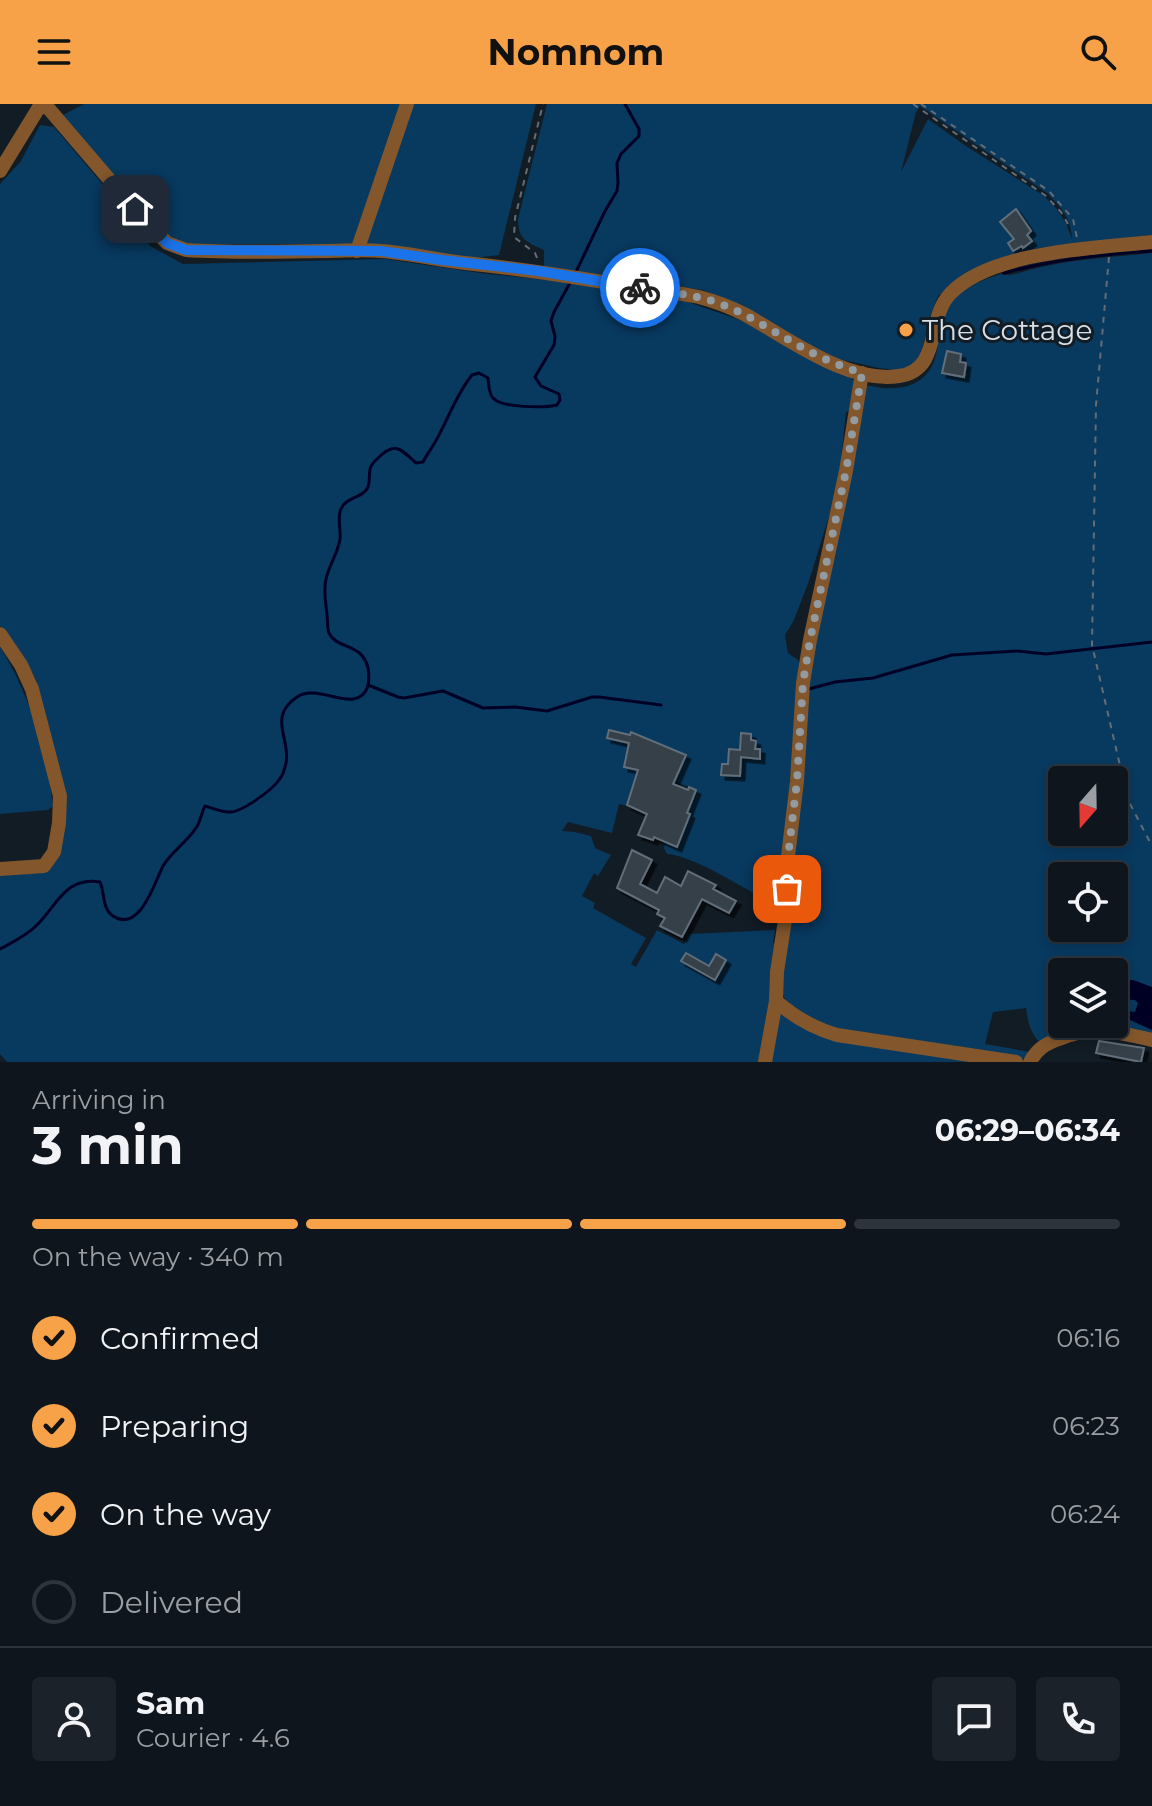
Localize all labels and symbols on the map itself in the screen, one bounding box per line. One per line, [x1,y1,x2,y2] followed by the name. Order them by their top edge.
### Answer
[101,175,169,243] pin
[600,248,680,328] courier
[922,313,1092,347] place label: The Cottage
[897,321,915,339] marker: The Cottage
[1048,766,1128,846] north arrow
[753,855,821,923] pin

